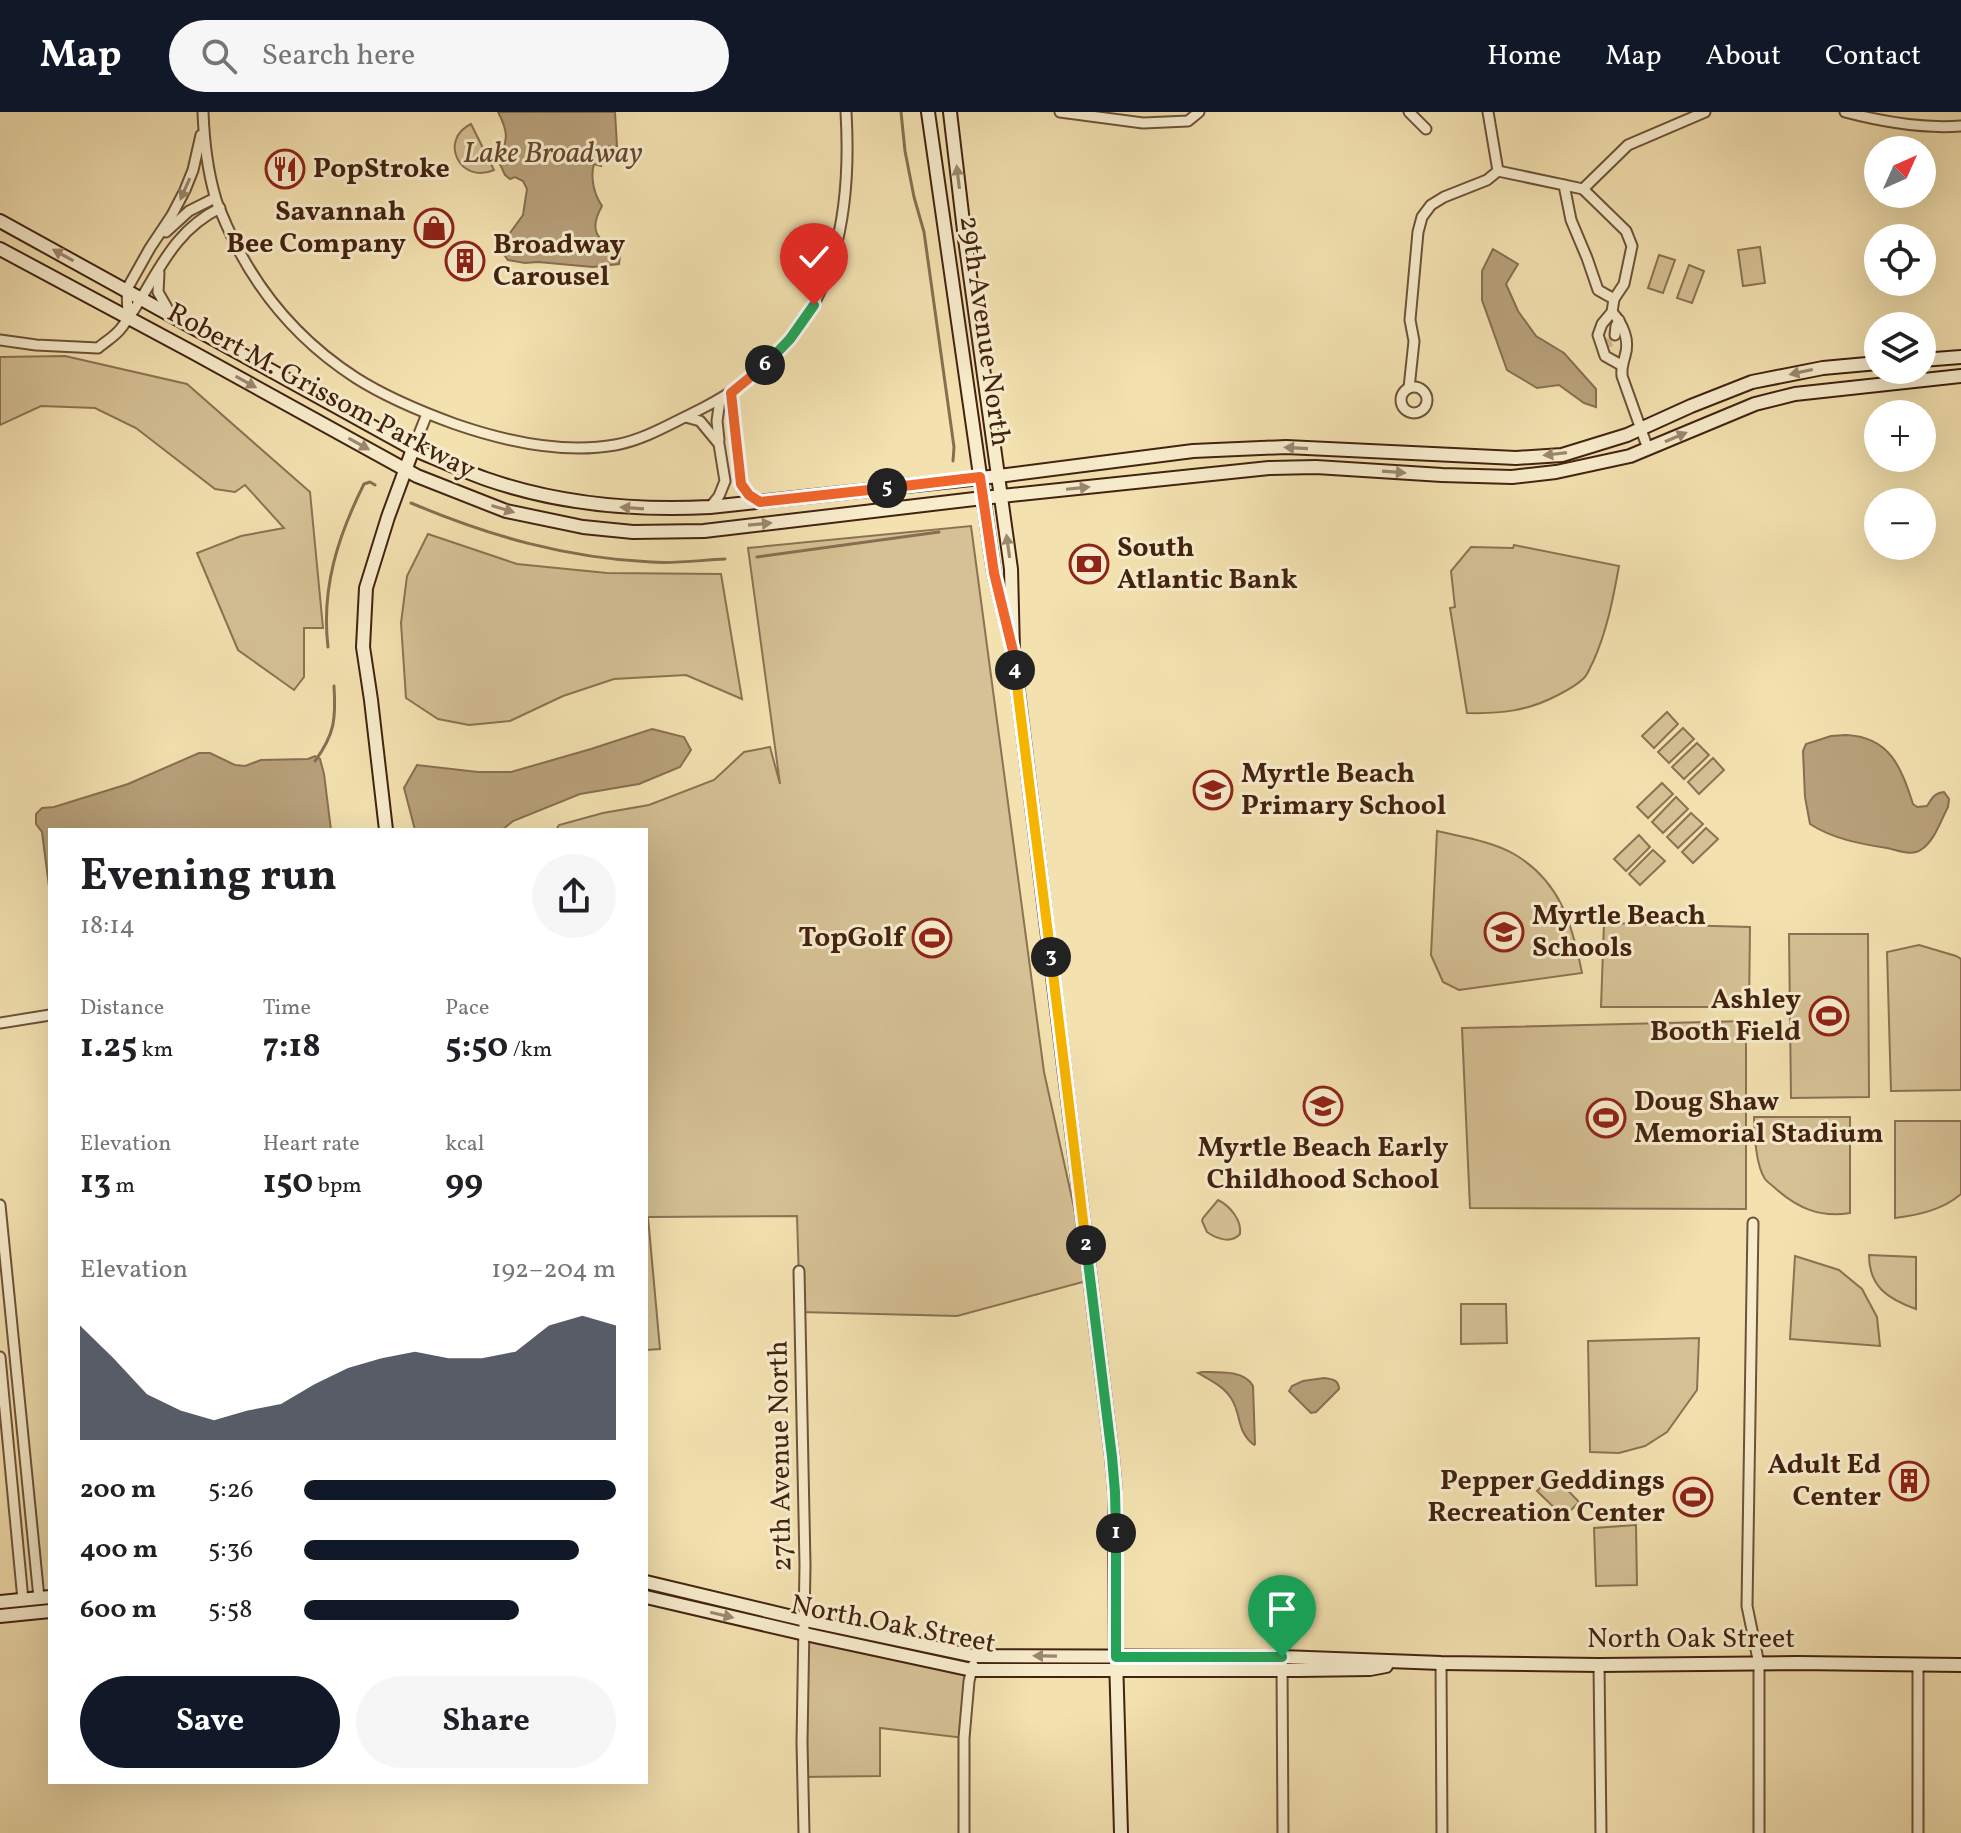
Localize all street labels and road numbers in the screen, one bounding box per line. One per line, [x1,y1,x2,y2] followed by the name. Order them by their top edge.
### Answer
[949,213,1019,449] street label: 29th Avenue North
[160,294,482,490] street label: Robert M. Grissom Parkway
[759,1340,803,1572] street label: 27th Avenue North
[787,1586,999,1664] street label: North Oak Street
[1587,1620,1795,1659] street label: North Oak Street

